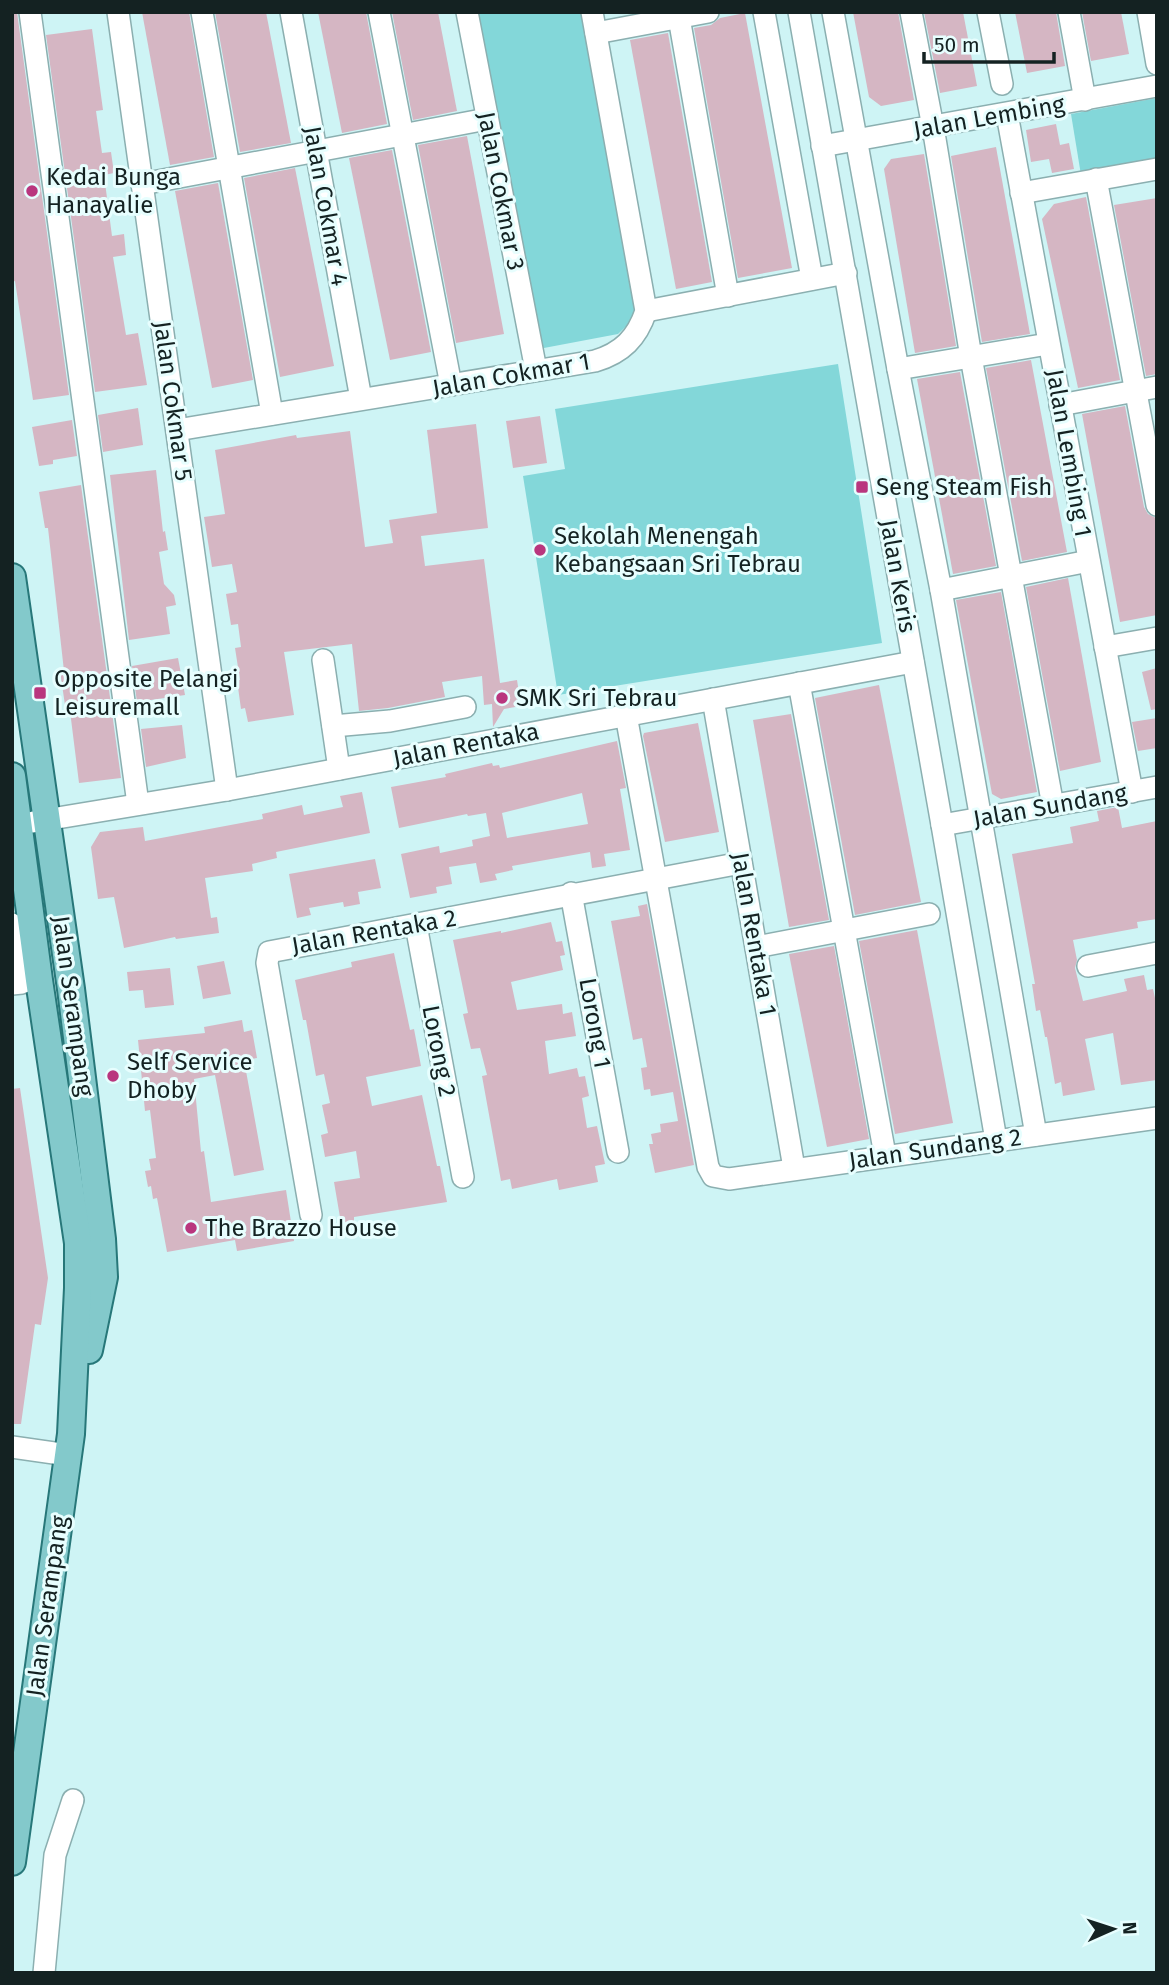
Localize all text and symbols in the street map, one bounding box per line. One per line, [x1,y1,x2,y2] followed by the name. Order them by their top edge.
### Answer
[924,21,1054,65] scale bar
[934,32,980,58] text: 50 m
[911,90,1067,144] street label: Jalan Lembing
[472,109,530,273] street label: Jalan Cokmar 3
[298,124,354,288] street label: Jalan Cokmar 4
[46,163,181,219] place label: Kedai Bunga Hanayalie
[24,183,40,199] marker: Kedai Bunga Hanayalie
[148,319,198,483] street label: Jalan Cokmar 5
[430,347,592,403] street label: Jalan Cokmar 1
[1040,367,1098,539] street label: Jalan Lembing 1
[876,473,1052,501] place label: Seng Steam Fish
[854,479,870,495] marker: Seng Steam Fish
[874,517,922,635] street label: Jalan Keris
[554,522,801,578] place label: Sekolah Menengah Kebangsaan Sri Tebrau
[532,542,548,558] marker: Sekolah Menengah Kebangsaan Sri Tebrau
[54,665,238,721] place label: Opposite Pelangi Leisuremall
[516,684,677,712] place label: SMK Sri Tebrau
[32,685,48,701] marker: Opposite Pelangi Leisuremall
[494,690,510,706] marker: SMK Sri Tebrau
[391,717,541,773] street label: Jalan Rentaka
[971,779,1130,833] street label: Jalan Sundang
[726,850,782,1018] street label: Jalan Rentaka 1
[290,904,458,960] street label: Jalan Rentaka 2
[46,914,100,1099] street label: Jalan Serampang
[573,976,617,1070] street label: Lorong 1
[416,1003,462,1099] street label: Lorong 2
[127,1048,253,1104] place label: Self Service Dhoby
[105,1068,121,1084] marker: Self Service Dhoby
[847,1123,1023,1175] street label: Jalan Sundang 2
[205,1214,397,1242] place label: The Brazzo House
[183,1220,199,1236] marker: The Brazzo House
[20,1513,74,1698] street label: Jalan Serampang
[1078,1894,1148,1964] north arrow
[1118,1921,1141,1935] text: N

